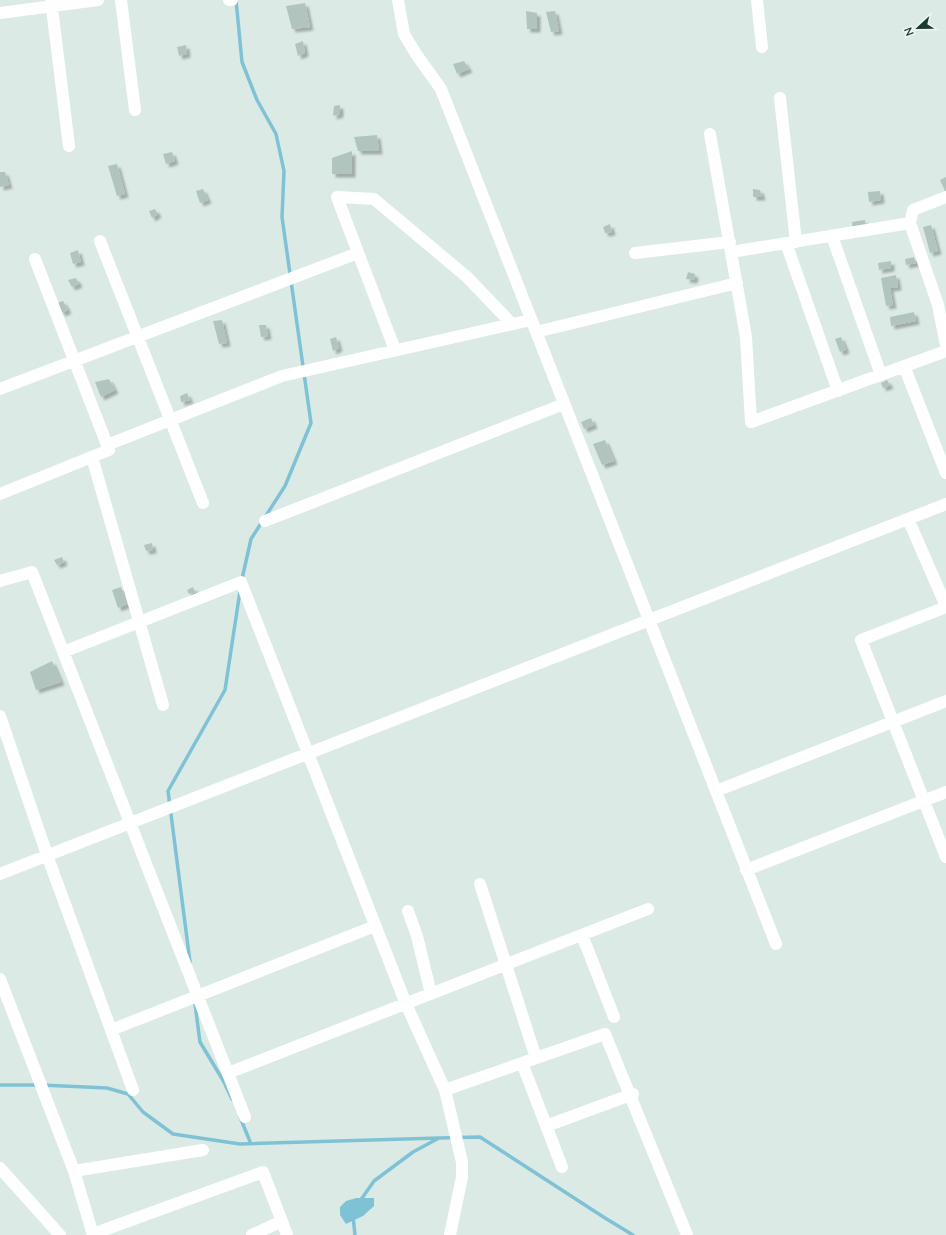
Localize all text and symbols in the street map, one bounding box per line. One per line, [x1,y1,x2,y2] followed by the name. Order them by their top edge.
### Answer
[898,8,938,48] north arrow
[901,25,918,38] text: N

